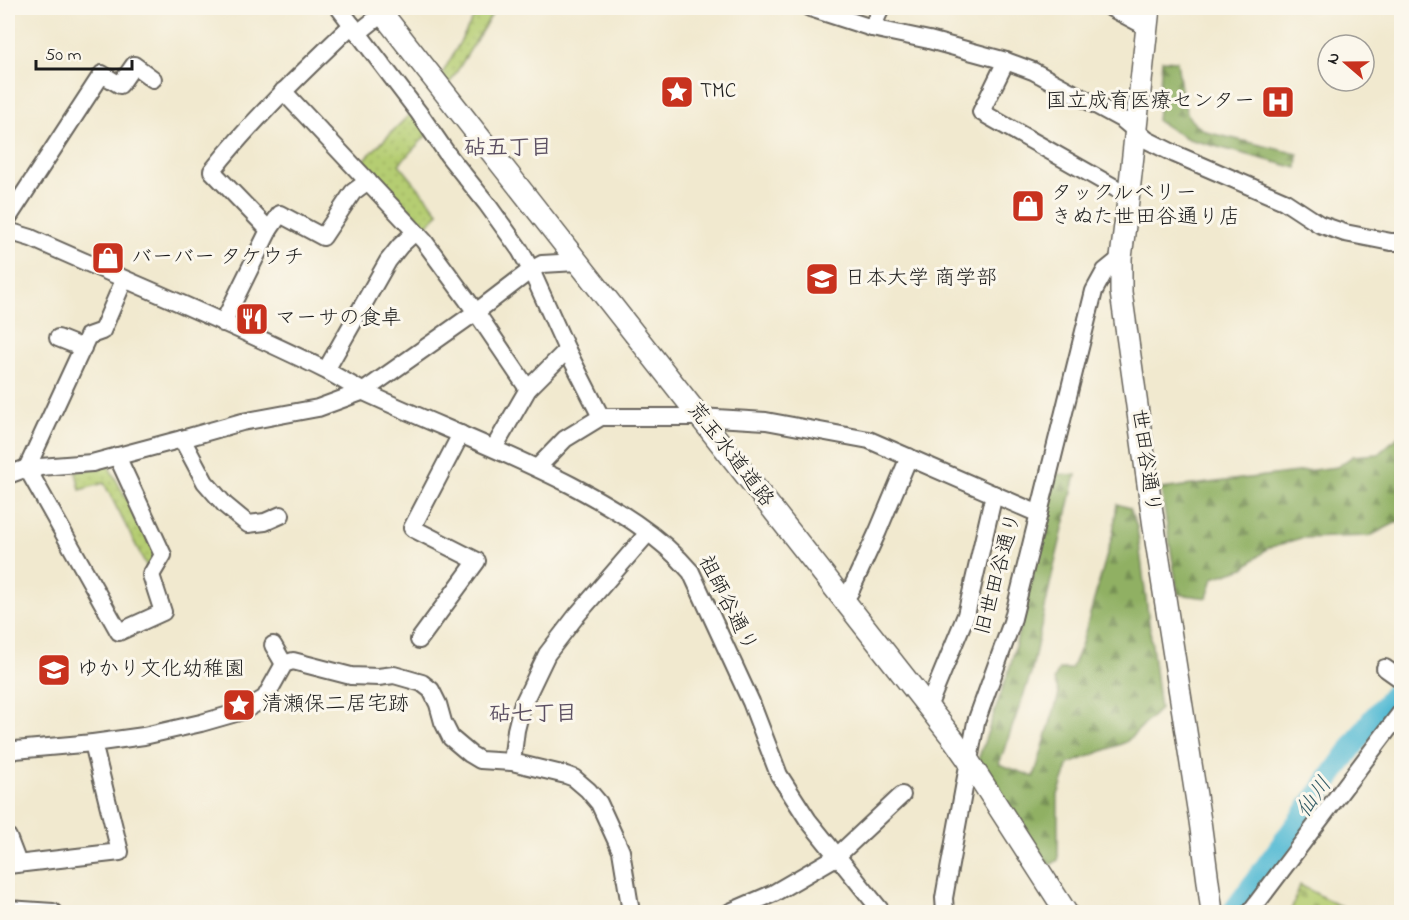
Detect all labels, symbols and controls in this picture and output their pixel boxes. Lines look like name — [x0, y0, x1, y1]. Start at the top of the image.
scale bar — [36, 33, 132, 71]
north arrow — [1316, 33, 1376, 93]
text: 50 m — [45, 43, 82, 69]
text: N — [1321, 49, 1347, 68]
place icon: TMC — [659, 74, 695, 110]
place label: TMC — [700, 77, 736, 107]
hospital icon: 国立成育医療センター — [1260, 84, 1296, 120]
place label: 国立成育医療センター — [1046, 87, 1255, 117]
district label: 砧五丁目 — [464, 133, 552, 165]
place label: タックルベリー きぬた世田谷通り店 — [1051, 179, 1240, 233]
shop icon: タックルベリー きぬた世田谷通り店 — [1010, 188, 1046, 224]
shop icon: バーバー タケウチ — [90, 240, 126, 276]
place label: バーバー タケウチ — [131, 243, 304, 273]
school or university icon: 日本大学 商学部 — [804, 261, 840, 297]
place label: 日本大学 商学部 — [845, 264, 997, 294]
restaurant icon: マーサの食卓 — [234, 301, 270, 337]
place label: マーサの食卓 — [275, 304, 402, 334]
street label: 荒玉水道道路 — [679, 396, 781, 514]
street label: 世田谷通り — [1123, 407, 1167, 515]
street label: 旧世田谷通り — [968, 509, 1030, 639]
street label: 祖師谷通り — [690, 550, 764, 658]
school or university icon: ゆかり文化幼稚園 — [36, 652, 72, 688]
place label: ゆかり文化幼稚園 — [77, 655, 245, 685]
place icon: 清瀬保二居宅跡 — [221, 687, 257, 723]
place label: 清瀬保二居宅跡 — [262, 690, 409, 720]
district label: 砧七丁目 — [489, 699, 577, 731]
water label: 仙川 — [1289, 771, 1341, 825]

